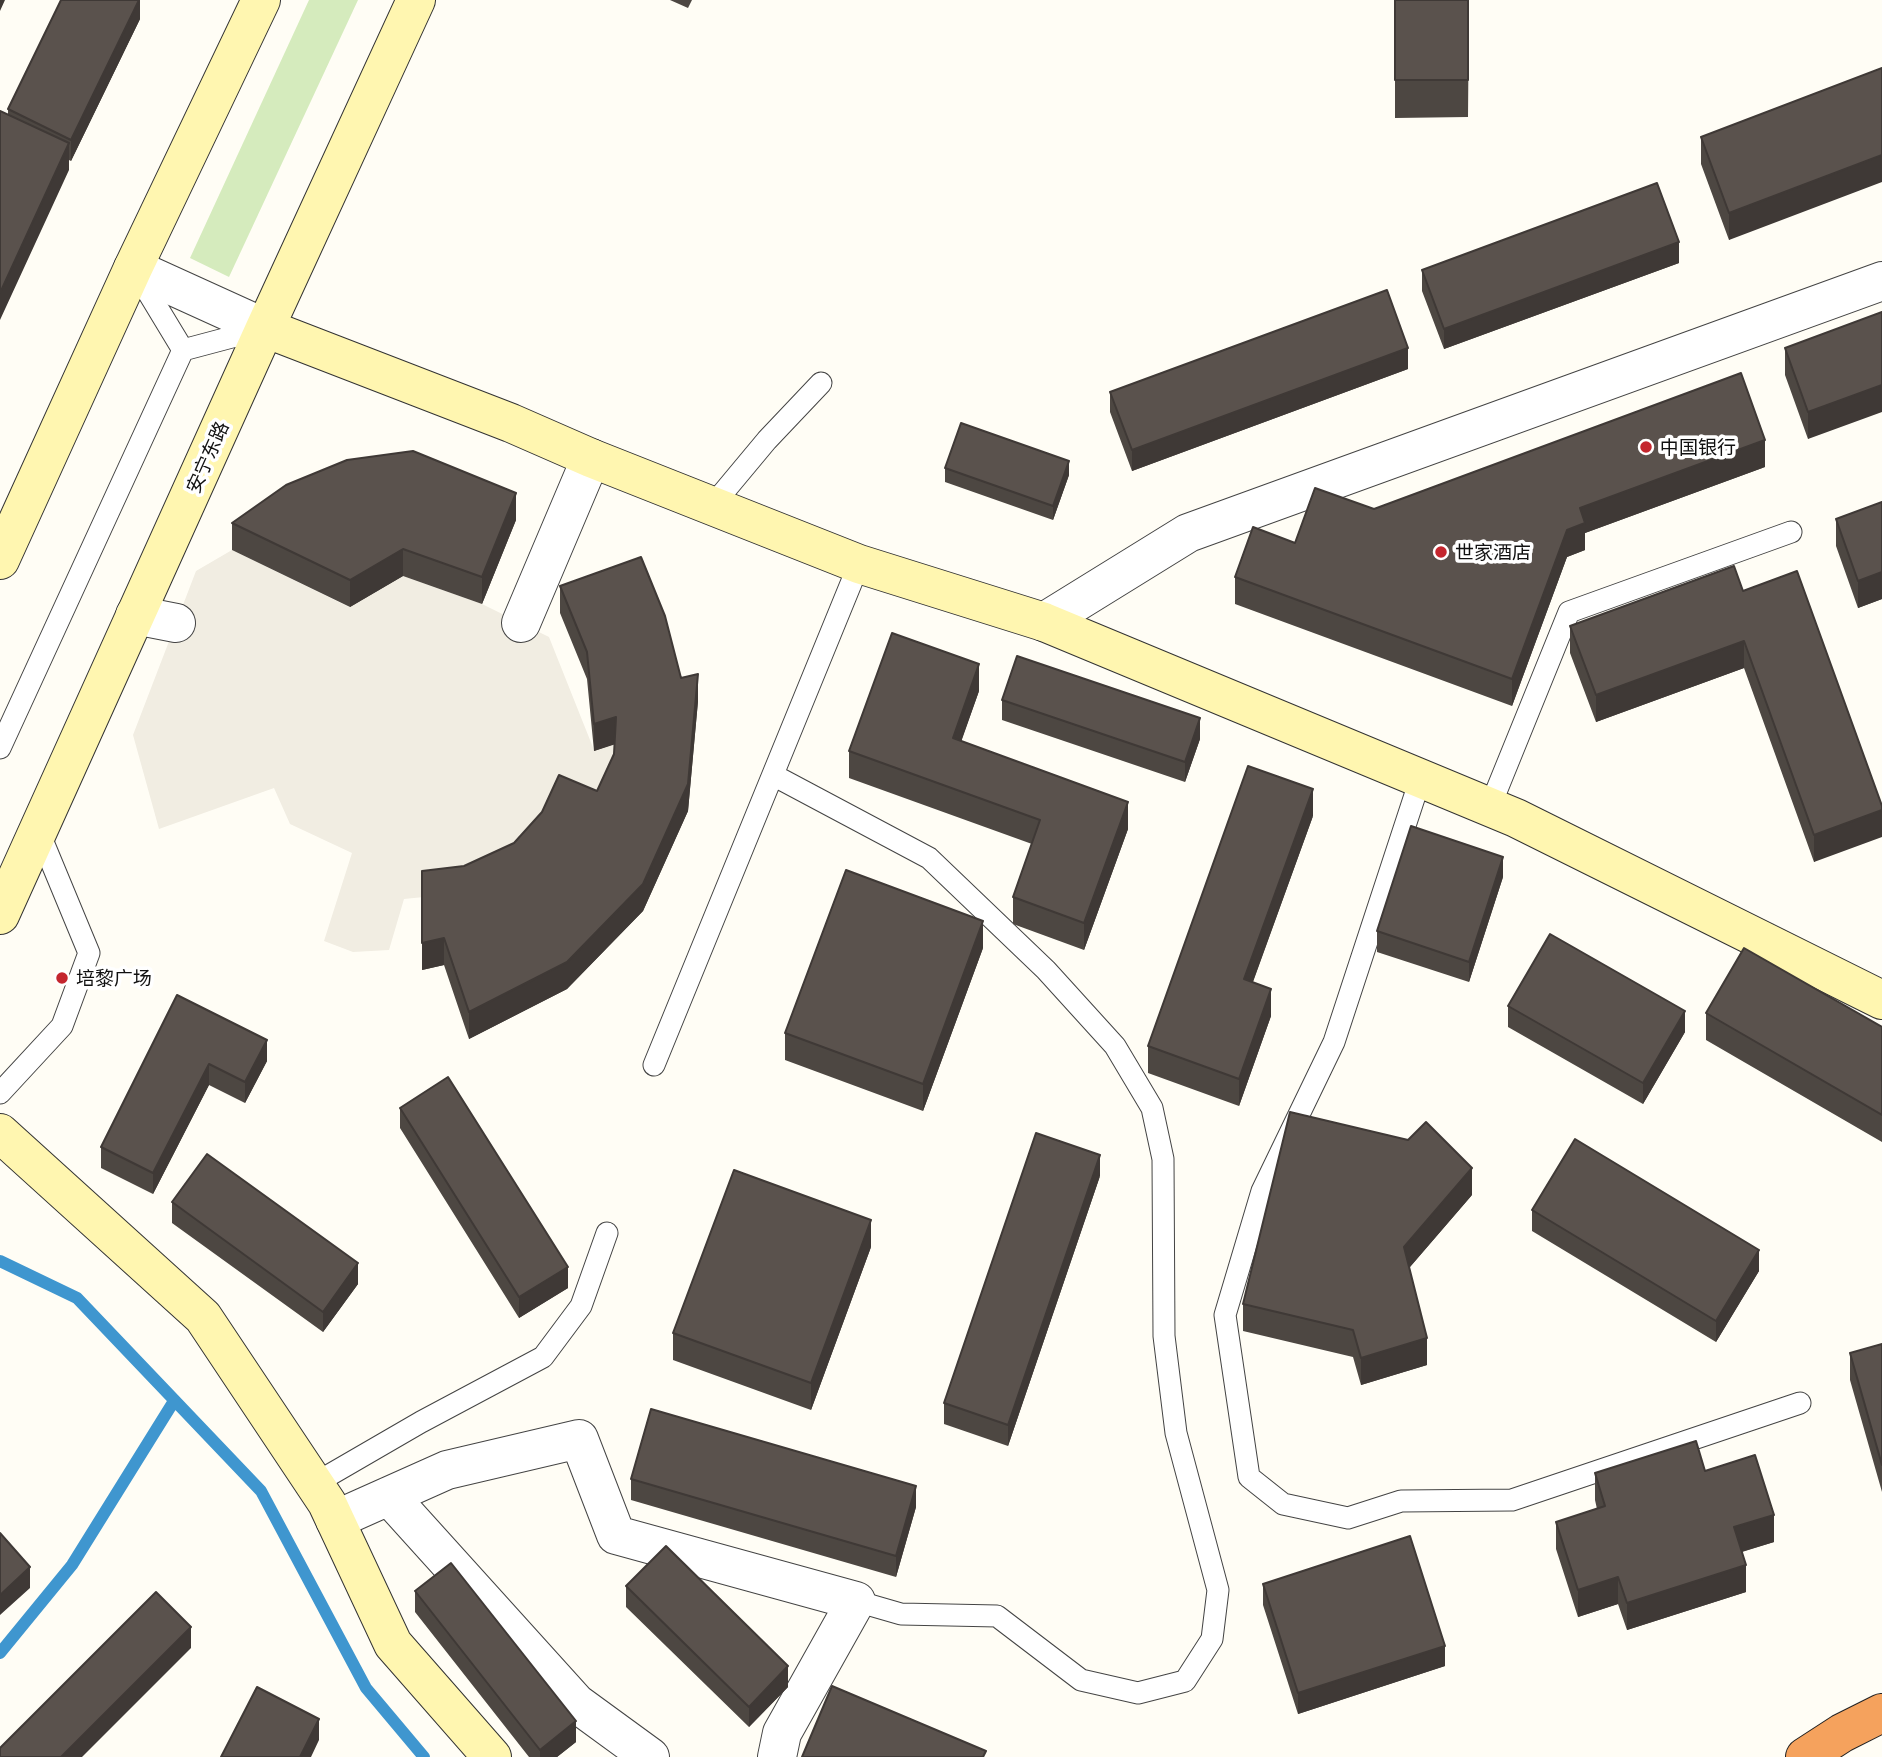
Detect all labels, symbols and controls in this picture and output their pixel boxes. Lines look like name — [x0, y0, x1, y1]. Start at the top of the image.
street label: 安宁东路 — [181, 418, 233, 496]
place label: 中国银行 — [1660, 436, 1736, 458]
marker: 中国银行 — [1638, 439, 1654, 455]
place label: 世家酒店 — [1455, 541, 1531, 563]
marker: 世家酒店 — [1433, 544, 1449, 560]
place label: 培黎广场 — [76, 967, 152, 989]
marker: 培黎广场 — [54, 970, 70, 986]

